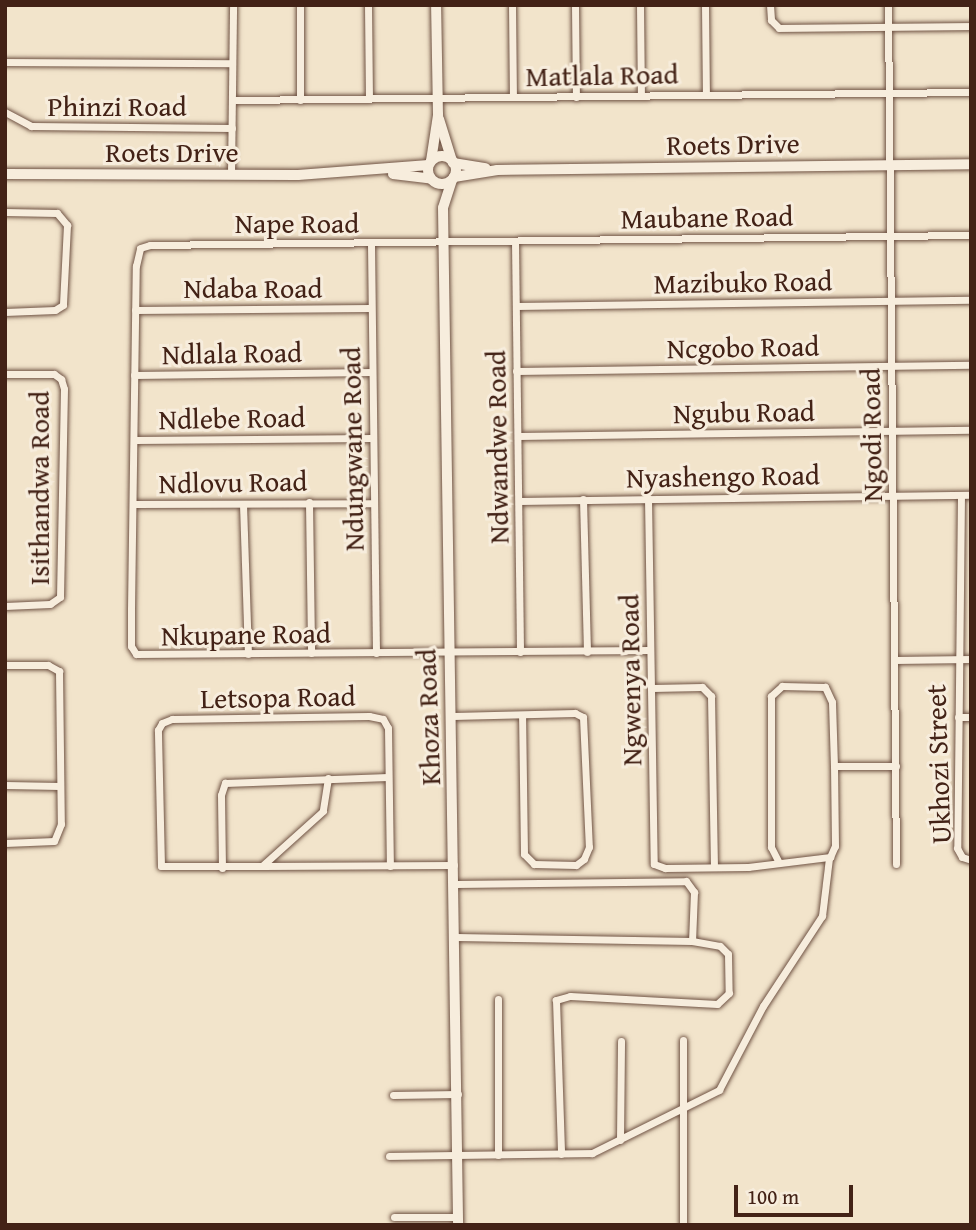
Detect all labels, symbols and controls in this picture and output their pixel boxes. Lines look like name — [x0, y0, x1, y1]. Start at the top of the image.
street label: Matlala Road — [525, 57, 679, 93]
street label: Phinzi Road — [47, 89, 187, 123]
street label: Roets Drive — [666, 126, 800, 162]
street label: Roets Drive — [105, 135, 239, 169]
street label: Maubane Road — [620, 199, 794, 235]
street label: Nape Road — [235, 206, 359, 240]
street label: Mazibuko Road — [653, 264, 833, 300]
street label: Ndaba Road — [184, 271, 322, 305]
street label: Ncgobo Road — [666, 329, 820, 365]
street label: Ndlala Road — [162, 335, 302, 371]
street label: Ndungwane Road — [333, 347, 371, 551]
street label: Ndwandwe Road — [479, 350, 515, 544]
street label: Ngodi Road — [853, 368, 889, 502]
street label: Isithandwa Road — [22, 391, 56, 585]
street label: Ngubu Road — [673, 394, 815, 430]
street label: Ndlebe Road — [158, 400, 306, 436]
street label: Nyashengo Road — [626, 458, 820, 494]
street label: Ndlovu Road — [158, 464, 308, 500]
street label: Ngwenya Road — [612, 594, 648, 766]
street label: Nkupane Road — [161, 616, 331, 652]
street label: Khoza Road — [409, 648, 447, 786]
street label: Letsopa Road — [200, 679, 356, 715]
street label: Ukhozi Street — [918, 684, 958, 844]
scale bar — [738, 1170, 857, 1214]
text: 100 m — [747, 1181, 799, 1212]

